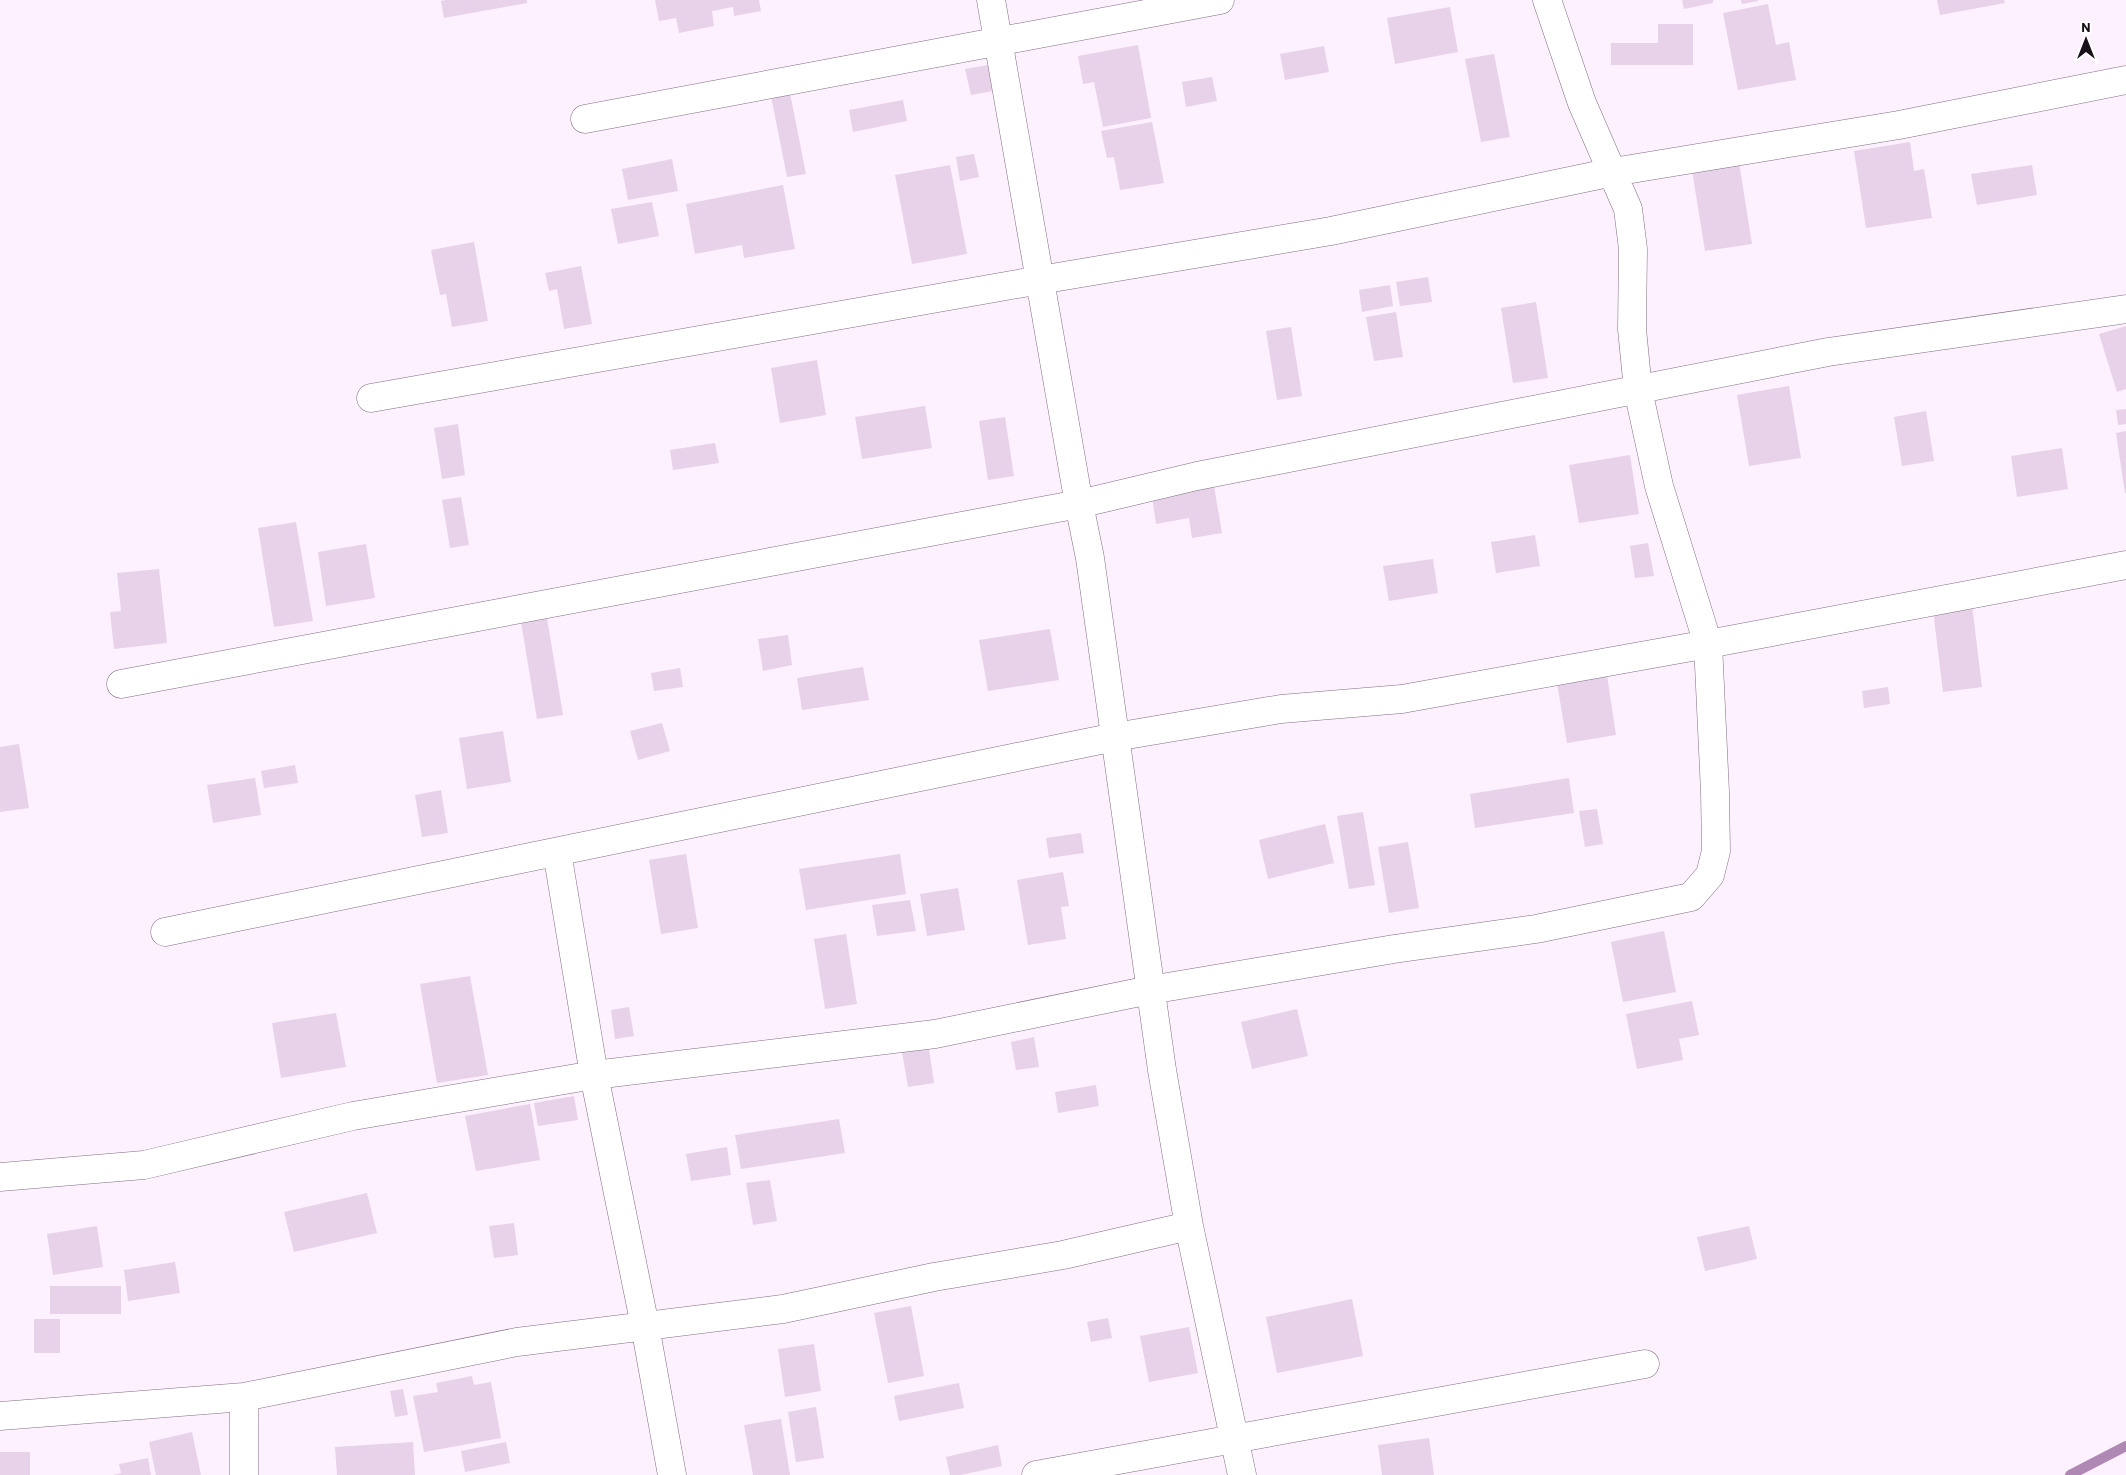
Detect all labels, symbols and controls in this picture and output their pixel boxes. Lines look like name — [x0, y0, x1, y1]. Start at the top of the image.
north arrow — [2061, 15, 2111, 65]
text: N — [2081, 18, 2091, 35]

